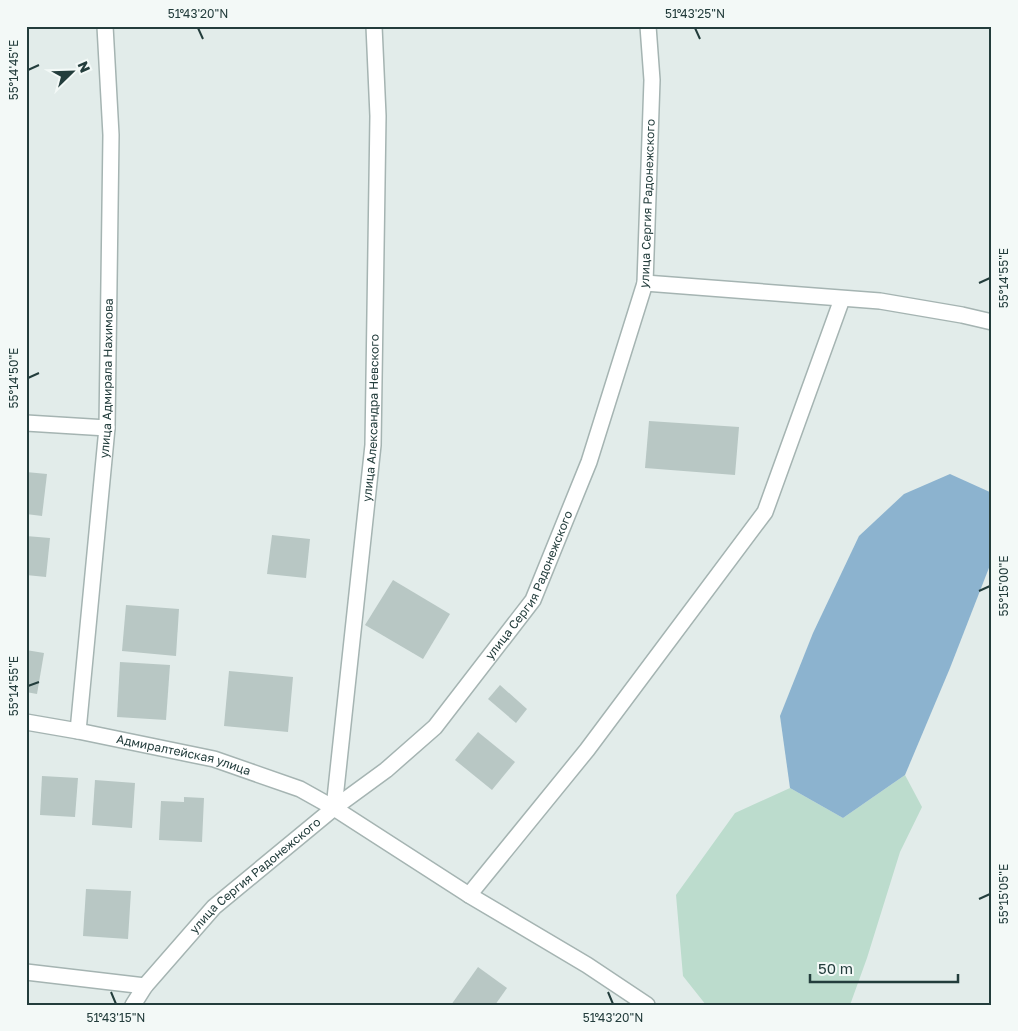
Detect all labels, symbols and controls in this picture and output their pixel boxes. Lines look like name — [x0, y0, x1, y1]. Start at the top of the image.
text: 51°43'20"N — [168, 6, 228, 21]
text: 51°43'25"N — [665, 6, 725, 21]
text: 55°14'45"E — [6, 40, 21, 100]
north arrow — [48, 48, 98, 98]
text: N — [75, 59, 94, 75]
street label: улица Сергия Радонежского — [636, 119, 658, 290]
text: 55°14'55"E — [996, 248, 1011, 308]
street label: улица Адмирала Нахимова — [96, 298, 116, 459]
street label: улица Александра Невского — [359, 334, 382, 503]
text: 55°14'50"E — [6, 348, 21, 408]
street label: улица Сергия Радонежского — [482, 508, 575, 662]
text: 55°15'00"E — [996, 556, 1011, 616]
text: 55°14'55"E — [6, 656, 21, 716]
street label: Адмиралтейская улица — [115, 731, 253, 778]
street label: улица Сергия Радонежского — [186, 814, 323, 936]
text: 55°15'05"E — [996, 864, 1011, 924]
scale bar — [810, 951, 958, 983]
text: 50 m — [818, 959, 853, 977]
text: 51°43'15"N — [87, 1010, 145, 1025]
text: 51°43'20"N — [583, 1010, 643, 1025]

